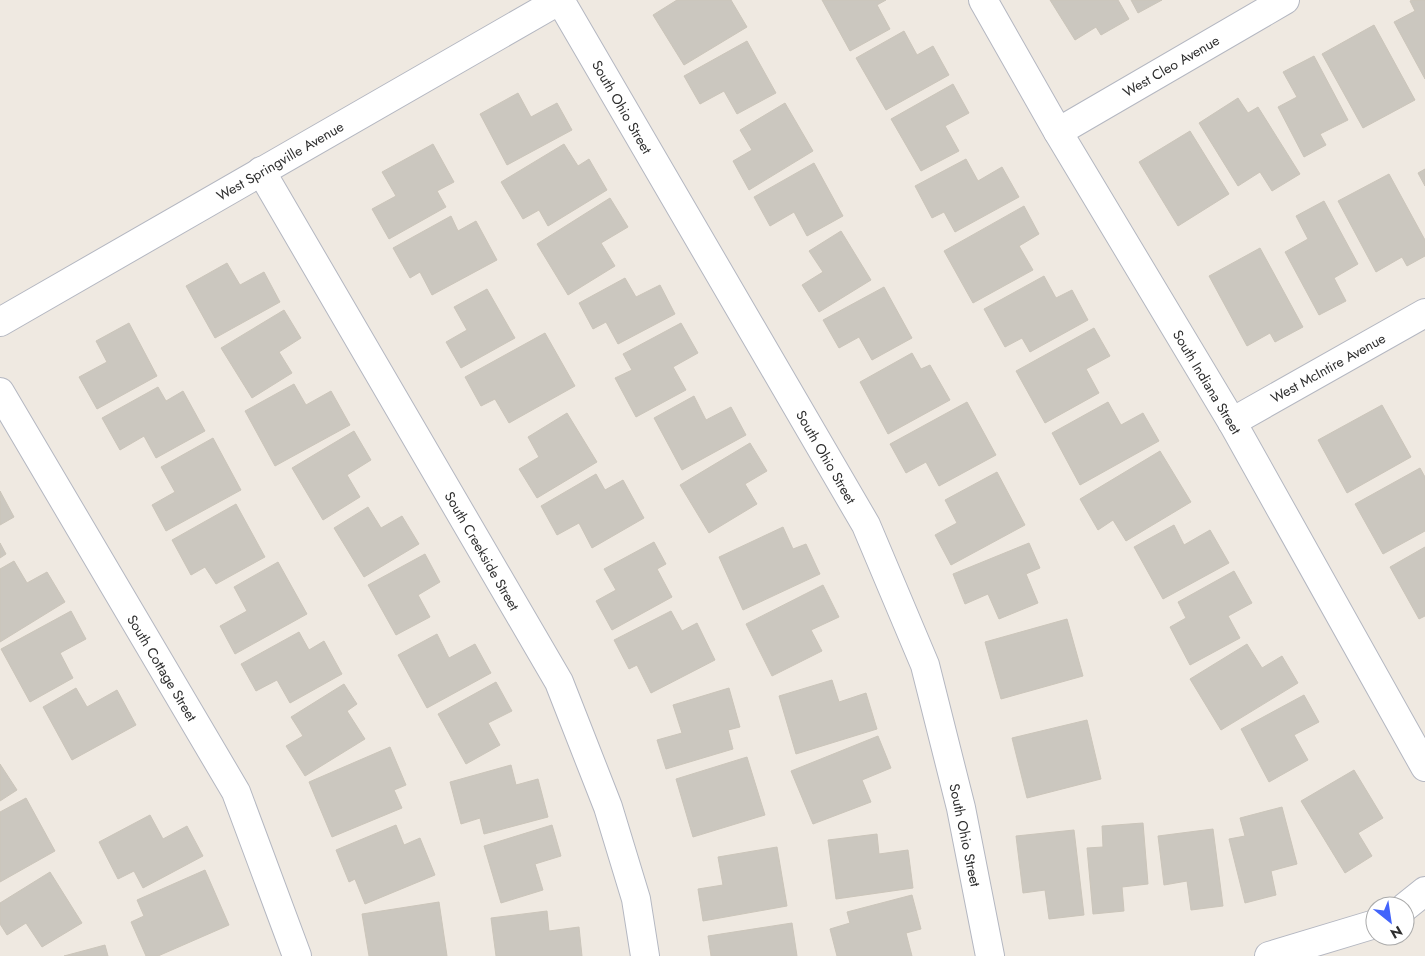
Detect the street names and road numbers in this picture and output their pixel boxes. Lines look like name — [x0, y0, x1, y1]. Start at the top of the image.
street label: West Cleo Avenue — [1119, 30, 1223, 102]
street label: South Ohio Street — [587, 57, 657, 158]
street label: West Springville Avenue — [213, 116, 347, 206]
street label: South Indiana Street — [1168, 326, 1246, 438]
street label: West McIntire Avenue — [1267, 328, 1389, 408]
street label: South Ohio Street — [791, 407, 861, 508]
street label: South Creekside Street — [440, 488, 525, 615]
street label: South Cottage Street — [122, 611, 202, 726]
street label: South Ohio Street — [944, 782, 986, 889]

